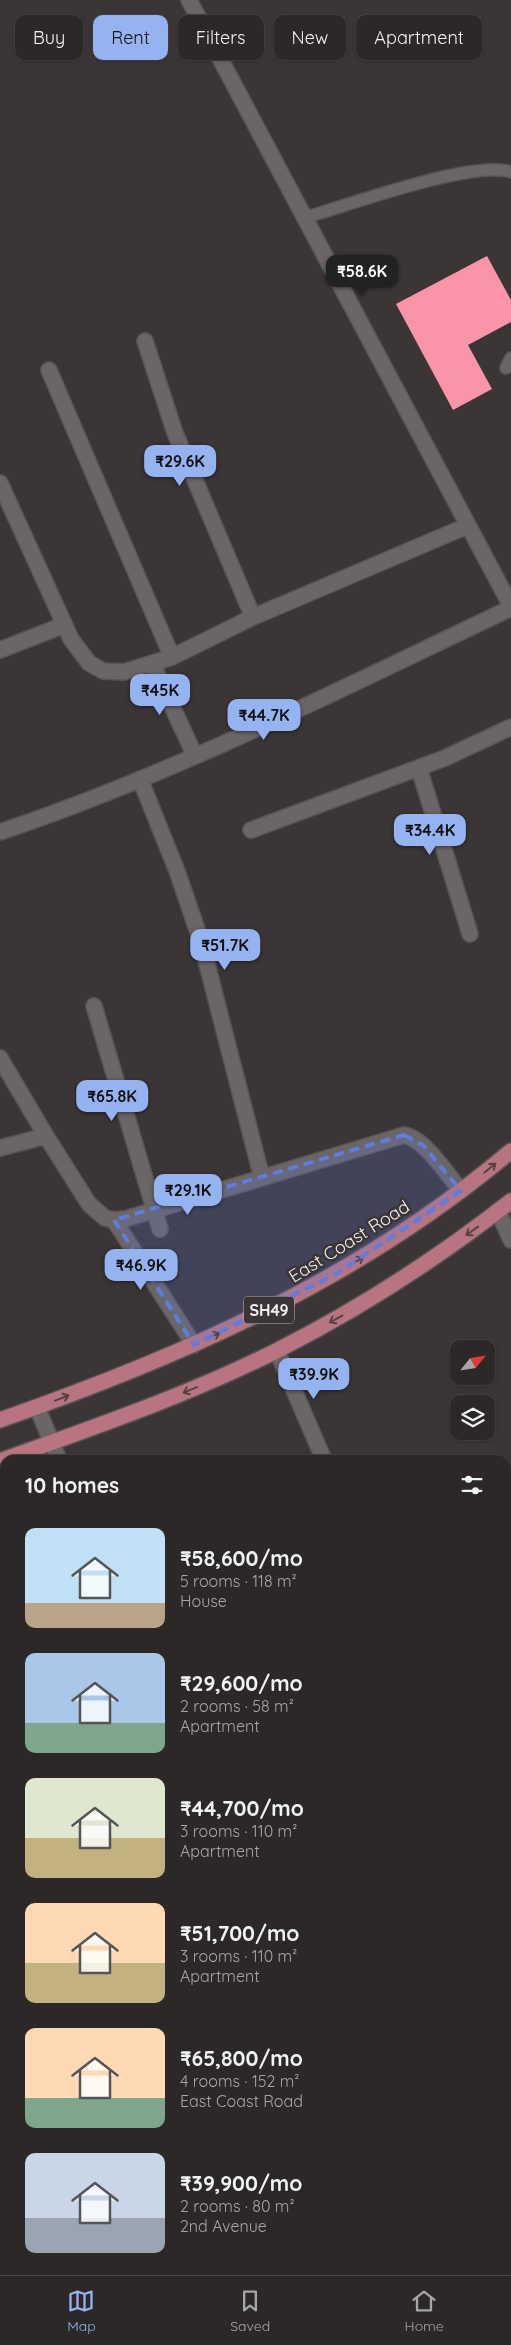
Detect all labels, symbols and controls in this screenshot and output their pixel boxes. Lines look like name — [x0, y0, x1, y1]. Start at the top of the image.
chip: Buy — [15, 15, 83, 60]
chip: Rent — [93, 15, 168, 60]
chip: Filters — [178, 15, 264, 60]
chip: New — [274, 15, 346, 60]
chip: Apartment — [356, 15, 482, 60]
pin: ₹58.6K — [321, 254, 403, 297]
text: ₹58.6K — [337, 261, 387, 281]
pin: ₹29.6K — [139, 444, 221, 487]
text: ₹29.6K — [155, 451, 205, 471]
pin: ₹45K — [130, 674, 190, 716]
text: ₹45K — [141, 680, 179, 700]
pin: ₹44.7K — [223, 698, 305, 741]
text: ₹44.7K — [239, 705, 289, 725]
pin: ₹34.4K — [389, 814, 471, 856]
text: ₹34.4K — [405, 820, 455, 840]
pin: ₹51.7K — [184, 928, 266, 971]
text: ₹51.7K — [201, 935, 249, 955]
pin: ₹65.8K — [71, 1080, 153, 1122]
text: ₹65.8K — [87, 1086, 137, 1106]
one-way arrow — [483, 1163, 496, 1174]
pin: ₹29.1K — [147, 1174, 229, 1216]
text: ₹29.1K — [165, 1180, 211, 1200]
street label: East Coast Road — [284, 1195, 414, 1287]
one-way arrow — [466, 1226, 480, 1236]
pin: ₹46.9K — [100, 1248, 182, 1291]
text: ₹46.9K — [116, 1255, 166, 1275]
one-way arrow — [349, 1256, 363, 1266]
road number: SH49 — [244, 1296, 294, 1324]
one-way arrow — [329, 1315, 344, 1324]
one-way arrow — [205, 1331, 220, 1341]
north arrow — [450, 1340, 495, 1385]
map controls — [450, 1340, 495, 1440]
pin: ₹39.9K — [273, 1358, 355, 1400]
text: ₹39.9K — [289, 1364, 339, 1384]
one-way arrow — [183, 1386, 198, 1395]
one-way arrow — [54, 1392, 69, 1402]
button: layers — [450, 1395, 495, 1440]
icon: filters — [458, 1471, 486, 1499]
text: 10 homes — [25, 1472, 119, 1498]
text: ₹58,600/mo — [180, 1545, 303, 1571]
icon: home — [65, 1548, 125, 1608]
text: 5 rooms · 118 m² — [180, 1571, 297, 1591]
text: House — [180, 1591, 227, 1611]
text: ₹29,600/mo — [180, 1670, 303, 1696]
icon: home — [65, 1673, 125, 1733]
text: 2 rooms · 58 m² — [180, 1696, 294, 1716]
text: Apartment — [180, 1716, 260, 1736]
text: ₹44,700/mo — [180, 1795, 304, 1821]
icon: home — [65, 1798, 125, 1858]
text: 3 rooms · 110 m² — [180, 1821, 297, 1841]
text: Apartment — [180, 1841, 260, 1861]
text: ₹51,700/mo — [180, 1920, 299, 1946]
icon: home — [65, 1923, 125, 1983]
text: 3 rooms · 110 m² — [180, 1946, 297, 1966]
text: Apartment — [180, 1966, 260, 1986]
text: ₹65,800/mo — [180, 2045, 303, 2071]
icon: home — [65, 2048, 125, 2108]
text: 4 rooms · 152 m² — [180, 2071, 299, 2091]
text: East Coast Road — [180, 2091, 303, 2111]
text: ₹39,900/mo — [180, 2170, 302, 2196]
icon: home — [65, 2173, 125, 2233]
text: 2 rooms · 80 m² — [180, 2196, 295, 2216]
text: 2nd Avenue — [180, 2216, 267, 2236]
tab: Map — [67, 2287, 96, 2335]
tab: Saved — [230, 2287, 270, 2335]
tab: Home — [405, 2287, 444, 2335]

